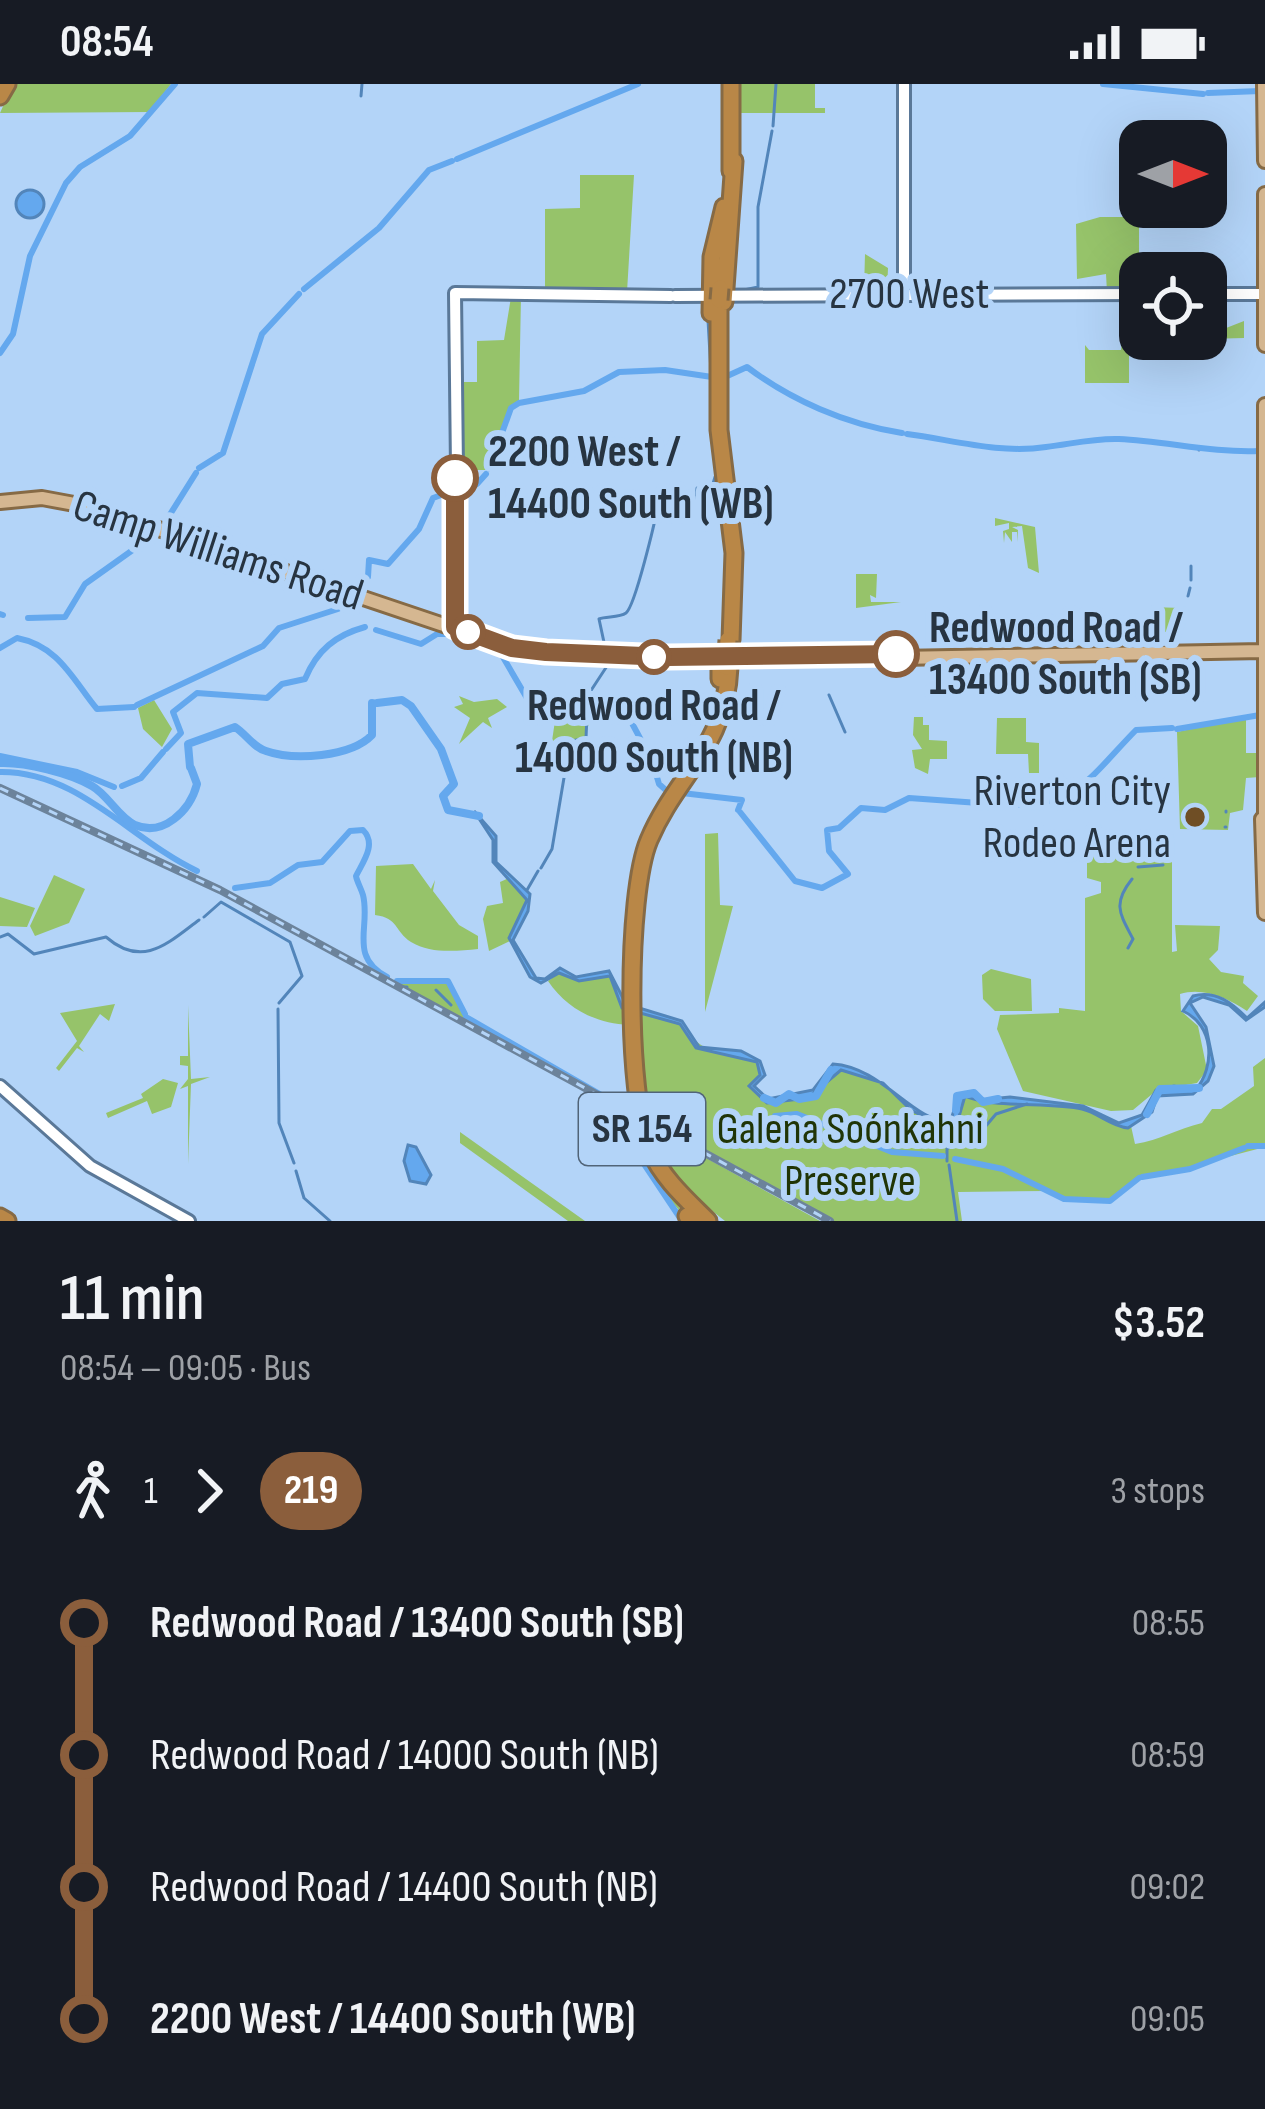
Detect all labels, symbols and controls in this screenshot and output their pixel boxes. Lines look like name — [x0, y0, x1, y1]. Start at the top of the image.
text: 08:54 — [60, 15, 153, 70]
north arrow — [1119, 120, 1227, 228]
map controls — [1119, 120, 1227, 360]
button: locate — [1119, 252, 1227, 360]
street label: 2700 West — [829, 267, 989, 322]
place label: 2200 West / 14400 South (WB) — [488, 425, 774, 532]
marker: 2200 West / 14400 South (WB) — [433, 456, 477, 500]
street label: Camp Williams Road — [66, 478, 370, 624]
place label: Redwood Road / 13400 South (SB) — [929, 601, 1202, 708]
unlabelled marker — [452, 616, 484, 648]
marker: Redwood Road / 13400 South (SB) — [874, 632, 918, 676]
marker: Redwood Road / 14000 South (NB) — [638, 641, 670, 673]
place label: Redwood Road / 14000 South (NB) — [515, 679, 793, 786]
place label: Riverton City Rodeo Arena — [973, 764, 1171, 871]
marker: Riverton City Rodeo Arena — [1182, 804, 1208, 830]
road number: SR 154 — [579, 1093, 705, 1165]
park label: Galena Soónkahni Preserve — [716, 1102, 984, 1209]
text: 11 min — [60, 1260, 205, 1339]
text: $3.52 — [1112, 1296, 1205, 1351]
text: 08:54 – 09:05 · Bus — [60, 1345, 311, 1392]
icon: walk — [60, 1458, 126, 1524]
icon: forward — [176, 1458, 242, 1524]
text: 219 — [284, 1465, 338, 1516]
text: 1 — [144, 1468, 158, 1515]
text: 3 stops — [1111, 1468, 1205, 1515]
text: Redwood Road / 13400 South (SB) — [150, 1596, 684, 1651]
text: 08:55 — [1132, 1600, 1205, 1647]
text: Redwood Road / 14000 South (NB) — [150, 1728, 659, 1783]
text: 08:59 — [1130, 1732, 1205, 1779]
text: Redwood Road / 14400 South (NB) — [150, 1860, 658, 1915]
text: 09:02 — [1130, 1864, 1205, 1911]
text: 2200 West / 14400 South (WB) — [150, 1992, 635, 2047]
text: 09:05 — [1130, 1996, 1205, 2043]

